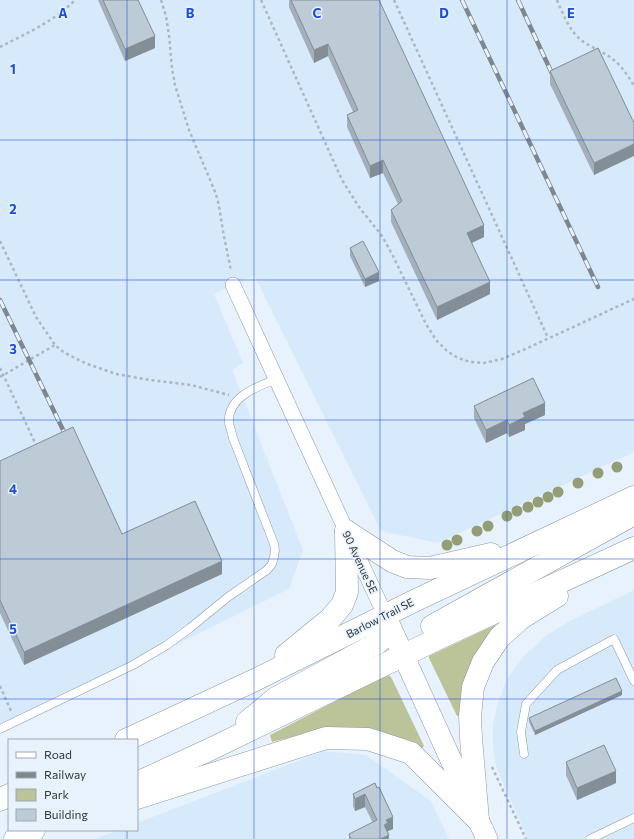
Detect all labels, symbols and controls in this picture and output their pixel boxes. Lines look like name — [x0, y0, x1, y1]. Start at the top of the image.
text: A — [58, 5, 68, 21]
text: B — [186, 5, 195, 21]
text: C — [313, 5, 322, 21]
text: D — [439, 5, 449, 21]
text: E — [567, 5, 575, 21]
text: 1 — [10, 61, 16, 77]
text: 2 — [9, 201, 17, 217]
text: 3 — [9, 341, 17, 357]
text: 4 — [9, 481, 17, 497]
street label: 90 Avenue SE — [340, 528, 381, 595]
street label: Barlow Trail SE — [344, 595, 416, 640]
text: 5 — [9, 621, 17, 637]
legend — [8, 739, 138, 831]
text: Road — [44, 747, 72, 761]
text: Railway — [44, 767, 86, 781]
text: Park — [44, 787, 70, 801]
text: Building — [44, 807, 88, 821]

